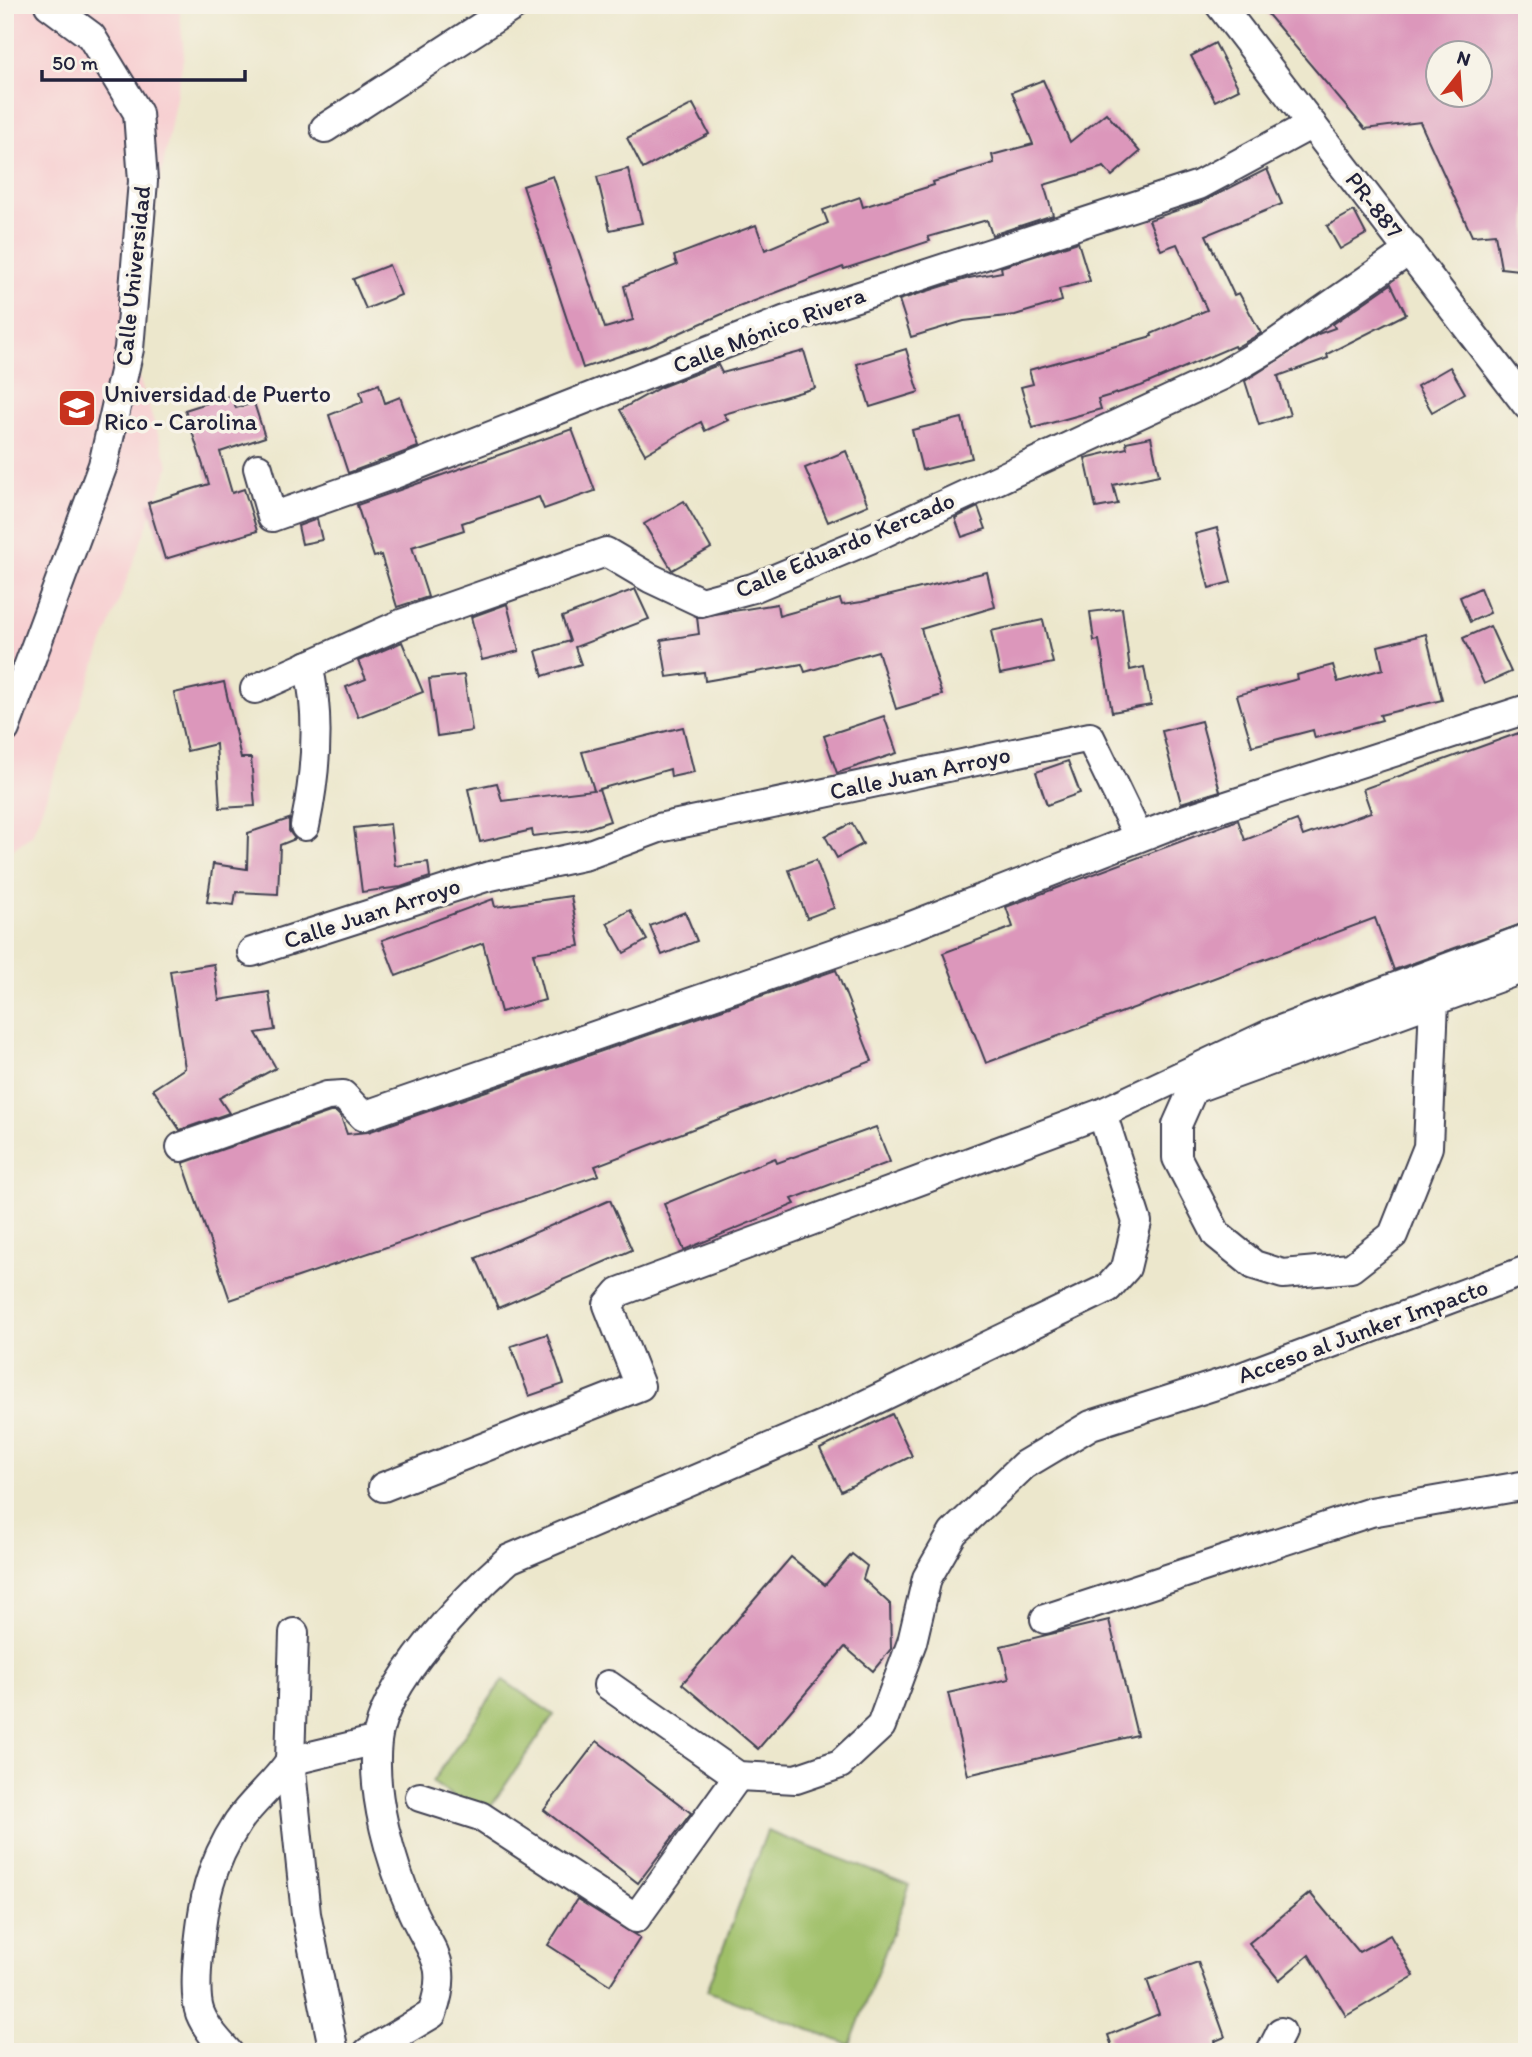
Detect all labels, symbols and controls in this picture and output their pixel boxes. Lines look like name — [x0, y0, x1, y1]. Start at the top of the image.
scale bar — [42, 38, 245, 82]
north arrow — [1424, 38, 1494, 108]
text: N — [1454, 45, 1473, 71]
text: 50 m — [52, 50, 99, 75]
street label: PR-887 — [1339, 166, 1409, 244]
street label: Calle Universidad — [109, 184, 156, 367]
street label: Calle Mónico Rivera — [668, 279, 870, 380]
place label: Universidad de Puerto Rico - Carolina — [104, 379, 331, 436]
school or university icon: Universidad de Puerto Rico - Carolina — [56, 387, 98, 429]
street label: Calle Eduardo Kercado — [731, 485, 959, 604]
street label: Calle Juan Arroyo — [827, 739, 1013, 806]
street label: Calle Juan Arroyo — [280, 870, 464, 955]
street label: Acceso al Junker Impacto — [1234, 1272, 1492, 1389]

